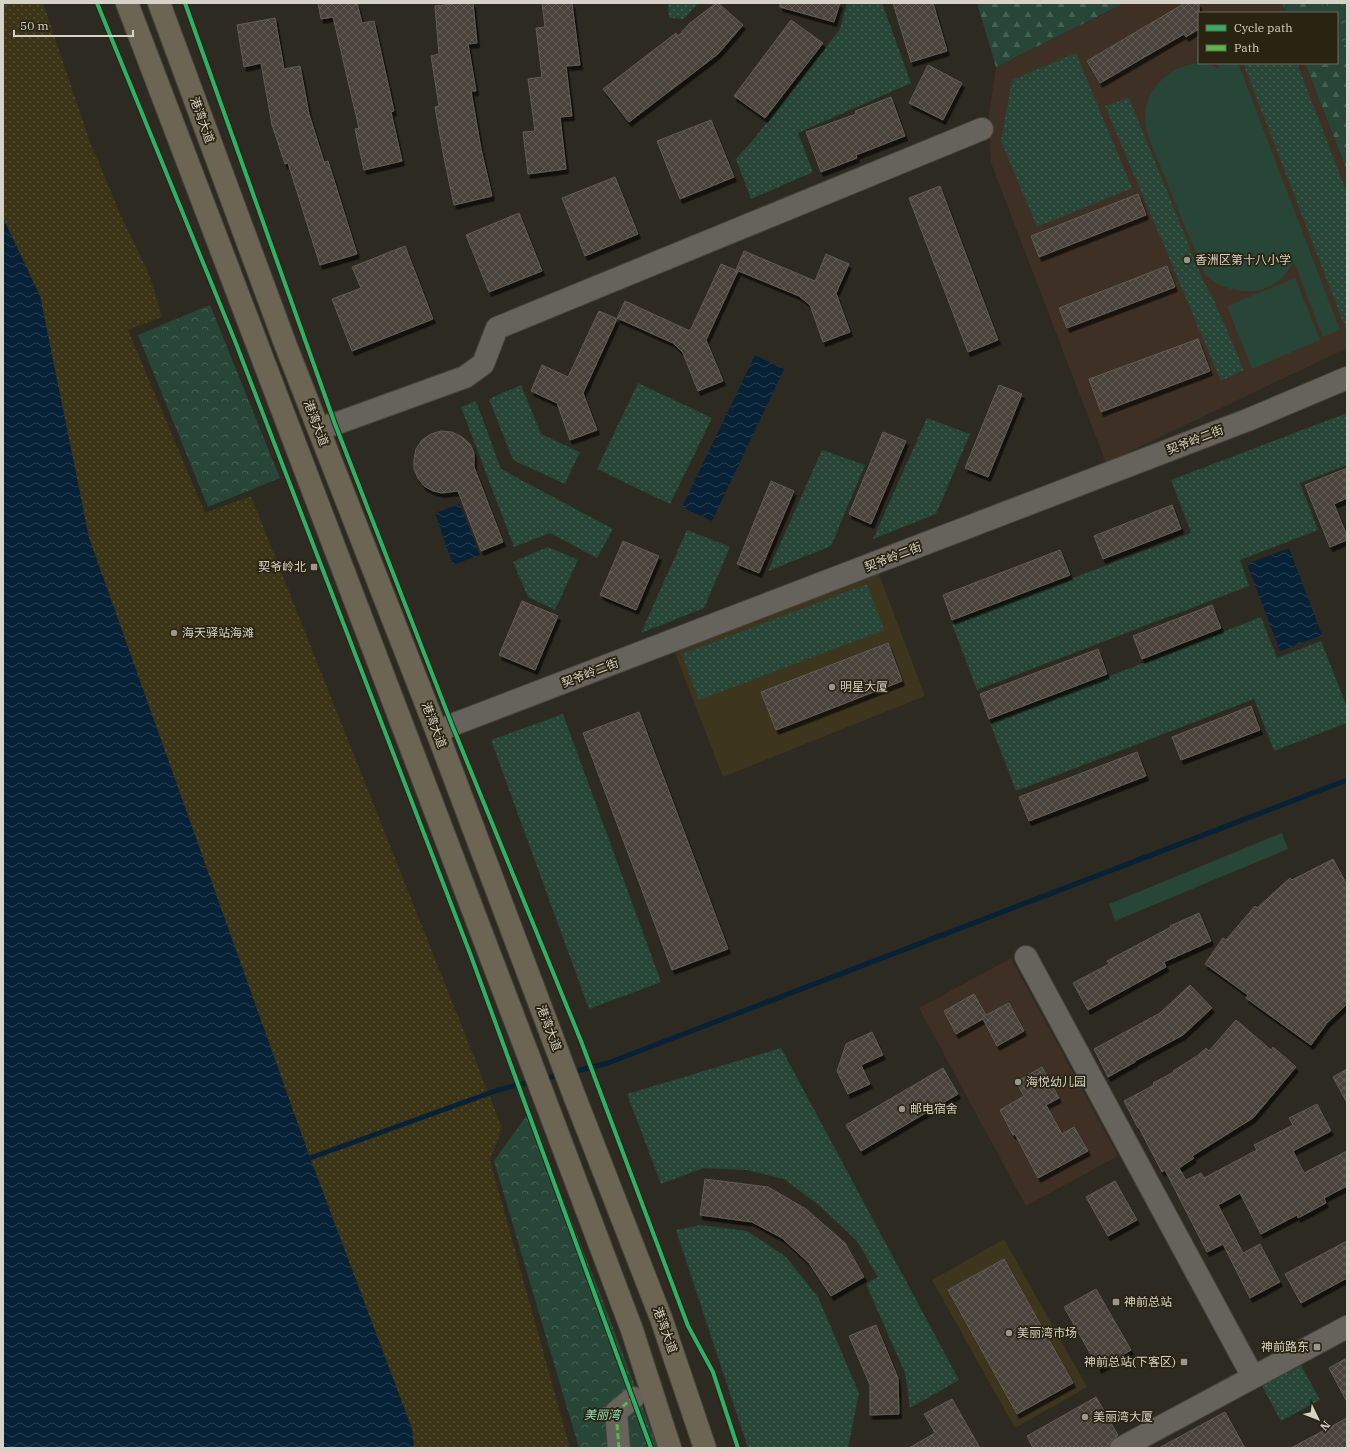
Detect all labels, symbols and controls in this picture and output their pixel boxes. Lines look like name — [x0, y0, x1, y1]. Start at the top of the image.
scale bar — [14, 12, 133, 38]
legend — [1198, 12, 1338, 64]
text: 50 m — [20, 18, 49, 33]
text: Cycle path — [1234, 20, 1293, 35]
text: Path — [1234, 40, 1260, 55]
street label: 港湾大道 — [187, 95, 218, 145]
place label: 香洲区第十八小学 — [1195, 252, 1291, 267]
marker: 香洲区第十八小学 — [1182, 255, 1192, 265]
street label: 港湾大道 — [301, 398, 332, 448]
street label: 契爷岭二街 — [1164, 422, 1226, 457]
street label: 契爷岭二街 — [862, 539, 924, 574]
place label: 契爷岭北 — [258, 559, 306, 574]
marker: 契爷岭北 — [309, 562, 319, 572]
place label: 海天驿站海滩 — [182, 625, 254, 640]
marker: 海天驿站海滩 — [169, 628, 179, 638]
street label: 契爷岭二街 — [559, 655, 621, 690]
place label: 明星大厦 — [840, 679, 888, 694]
marker: 明星大厦 — [827, 682, 837, 692]
street label: 港湾大道 — [419, 700, 450, 750]
street label: 港湾大道 — [534, 1003, 565, 1053]
place label: 海悦幼儿园 — [1026, 1074, 1086, 1089]
marker: 海悦幼儿园 — [1013, 1077, 1023, 1087]
place label: 邮电宿舍 — [910, 1101, 958, 1116]
marker: 邮电宿舍 — [897, 1104, 907, 1114]
place label: 神前总站 — [1124, 1294, 1172, 1309]
marker: 神前总站 — [1111, 1297, 1121, 1307]
street label: 港湾大道 — [650, 1305, 681, 1355]
place label: 美丽湾市场 — [1017, 1325, 1077, 1340]
marker: 美丽湾市场 — [1004, 1328, 1014, 1338]
place label: 神前路东 — [1261, 1339, 1309, 1354]
marker: 神前路东 — [1312, 1342, 1322, 1352]
place label: 神前总站(下客区) — [1084, 1354, 1176, 1369]
marker: 神前总站(下客区) — [1179, 1357, 1189, 1367]
north arrow — [1298, 1399, 1338, 1439]
park label: 美丽湾 — [584, 1407, 622, 1422]
place label: 美丽湾大厦 — [1093, 1409, 1153, 1424]
marker: 美丽湾大厦 — [1080, 1412, 1090, 1422]
text: N — [1317, 1418, 1333, 1434]

